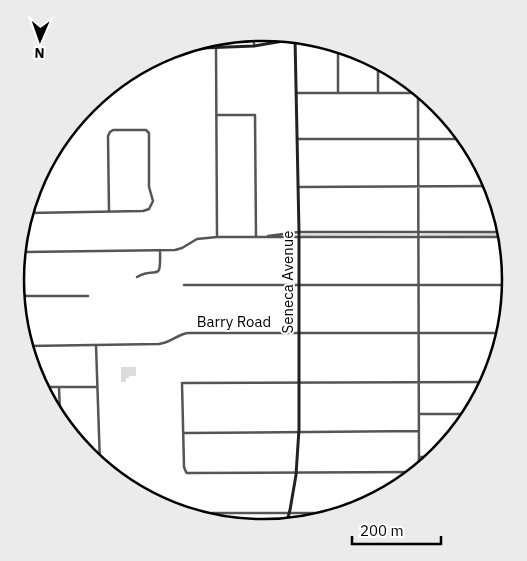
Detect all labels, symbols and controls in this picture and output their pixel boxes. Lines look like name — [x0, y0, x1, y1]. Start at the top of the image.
north arrow — [15, 15, 65, 65]
text: N — [34, 44, 45, 62]
street label: Seneca Avenue — [278, 231, 297, 333]
street label: Barry Road — [197, 312, 271, 331]
scale bar — [352, 514, 441, 546]
text: 200 m — [360, 521, 404, 540]

